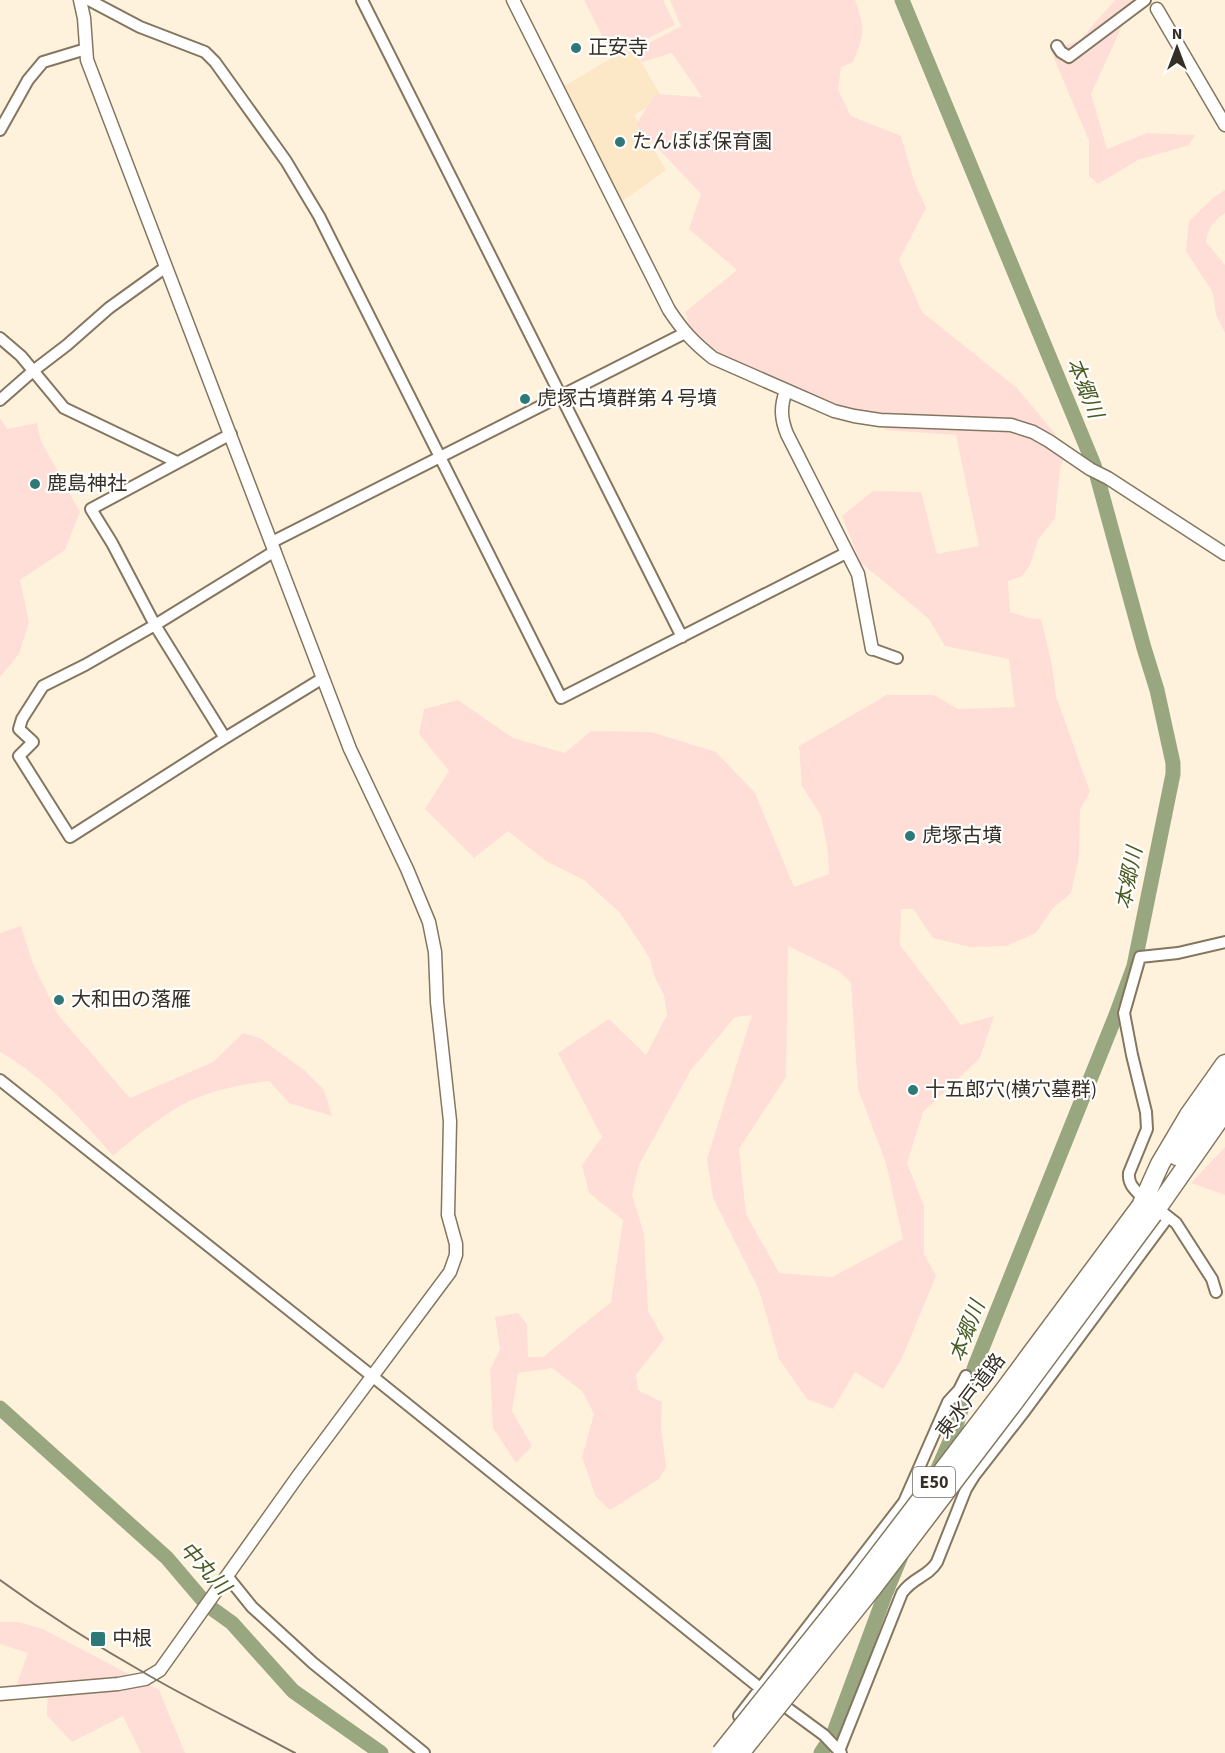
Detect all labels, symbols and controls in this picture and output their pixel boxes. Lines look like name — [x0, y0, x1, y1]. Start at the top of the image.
north arrow — [1147, 18, 1207, 78]
text: N — [1172, 23, 1182, 45]
place label: 正安寺 — [588, 34, 648, 62]
marker: 正安寺 — [569, 41, 583, 55]
place label: たんぽぽ保育園 — [632, 128, 772, 156]
marker: たんぽぽ保育園 — [613, 135, 627, 149]
water label: 本郷川 — [1059, 353, 1111, 425]
place label: 虎塚古墳群第４号墳 — [537, 385, 717, 413]
marker: 虎塚古墳群第４号墳 — [518, 392, 532, 406]
place label: 鹿島神社 — [47, 470, 127, 498]
marker: 鹿島神社 — [28, 477, 42, 491]
place label: 虎塚古墳 — [922, 822, 1002, 850]
marker: 虎塚古墳 — [903, 829, 917, 843]
water label: 本郷川 — [1108, 842, 1150, 912]
place label: 大和田の落雁 — [71, 986, 191, 1014]
marker: 大和田の落雁 — [52, 993, 66, 1007]
place label: 十五郎穴(横穴墓群) — [925, 1076, 1097, 1104]
marker: 十五郎穴(横穴墓群) — [906, 1083, 920, 1097]
water label: 本郷川 — [942, 1294, 993, 1366]
street label: 東水戸道路 — [930, 1348, 1012, 1444]
road number: E50 — [913, 1467, 955, 1497]
water label: 中丸川 — [173, 1535, 239, 1603]
place label: 中根 — [112, 1625, 152, 1653]
marker: 中根 — [89, 1630, 107, 1648]

